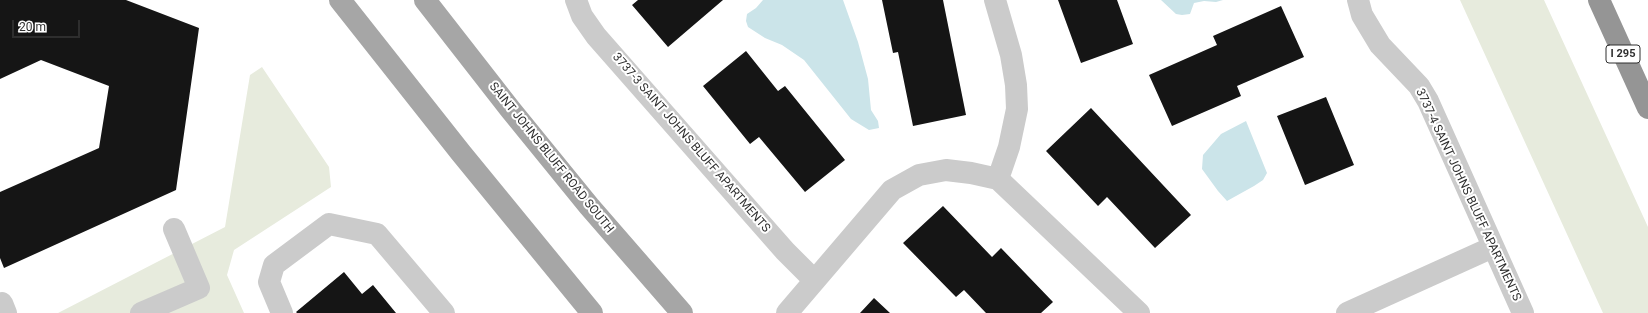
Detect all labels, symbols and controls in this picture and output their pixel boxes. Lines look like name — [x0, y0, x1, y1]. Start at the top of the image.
scale bar — [14, 12, 82, 38]
text: 20 m — [19, 20, 46, 34]
road number: I 295 — [1606, 45, 1640, 63]
street label: 3737-3 SAINT JOHNS BLUFF APARTMENTS — [609, 50, 773, 236]
street label: SAINT JOHNS BLUFF ROAD SOUTH — [486, 80, 616, 236]
street label: 3737-4 SAINT JOHNS BLUFF APARTMENTS — [1412, 86, 1524, 304]

